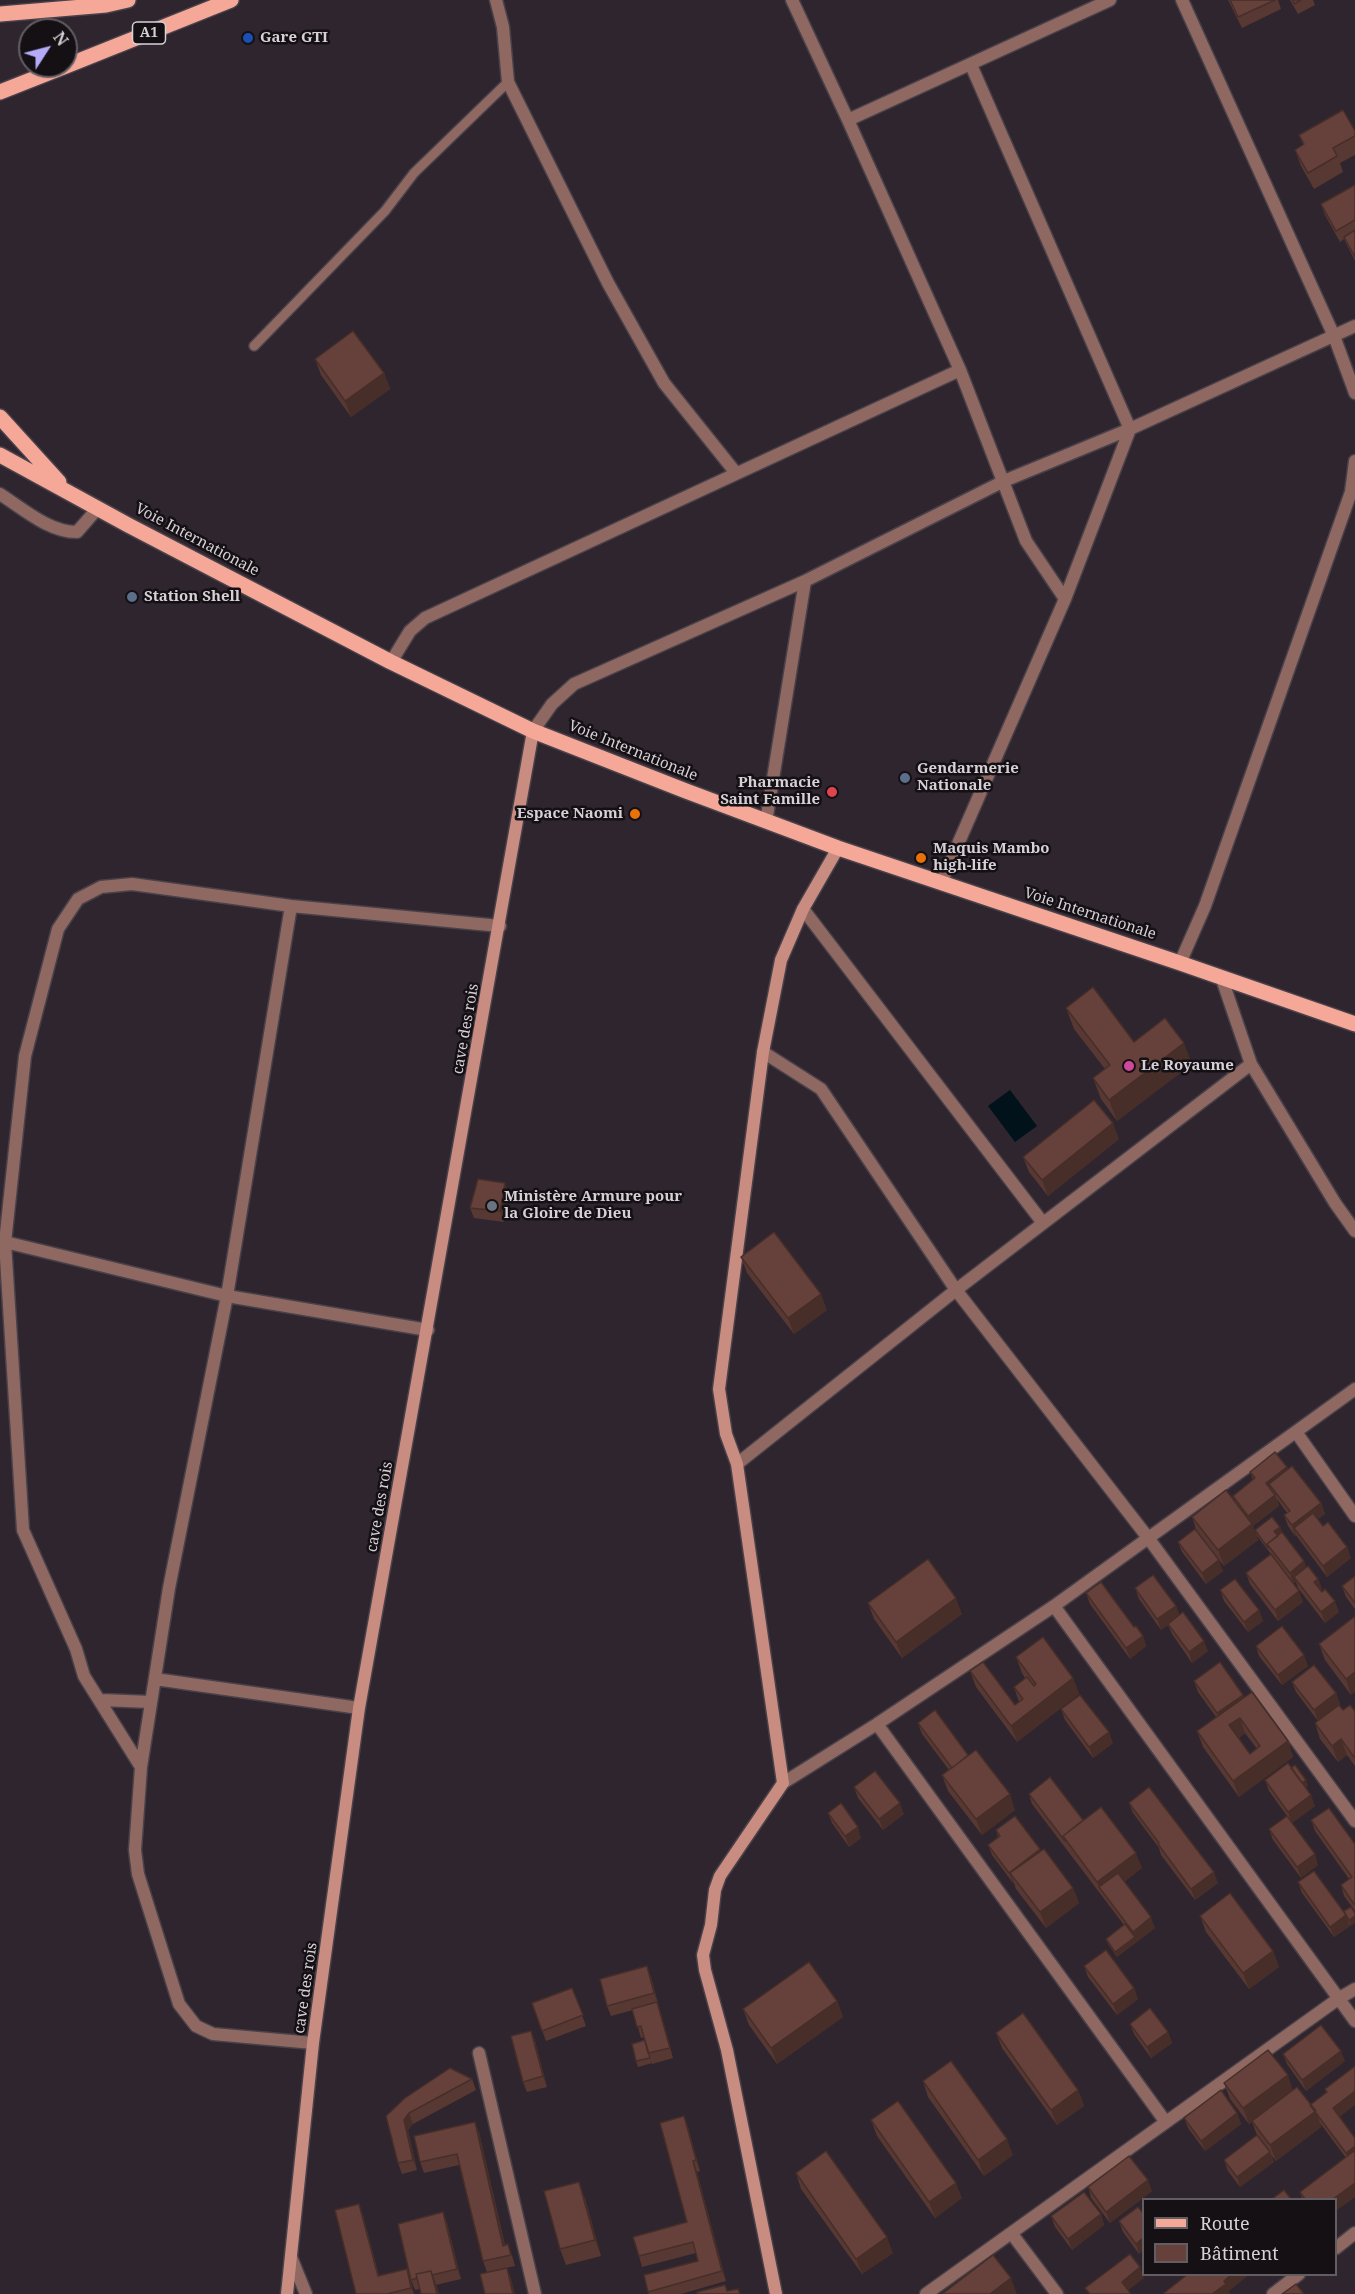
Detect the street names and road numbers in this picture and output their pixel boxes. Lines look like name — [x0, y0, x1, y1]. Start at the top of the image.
road number: A1 — [132, 22, 166, 44]
street label: Voie Internationale — [132, 500, 262, 580]
street label: Voie Internationale — [566, 717, 700, 785]
street label: Voie Internationale — [1022, 884, 1158, 944]
street label: cave des rois — [449, 982, 483, 1076]
street label: cave des rois — [363, 1460, 397, 1554]
street label: cave des rois — [291, 1941, 321, 2035]

